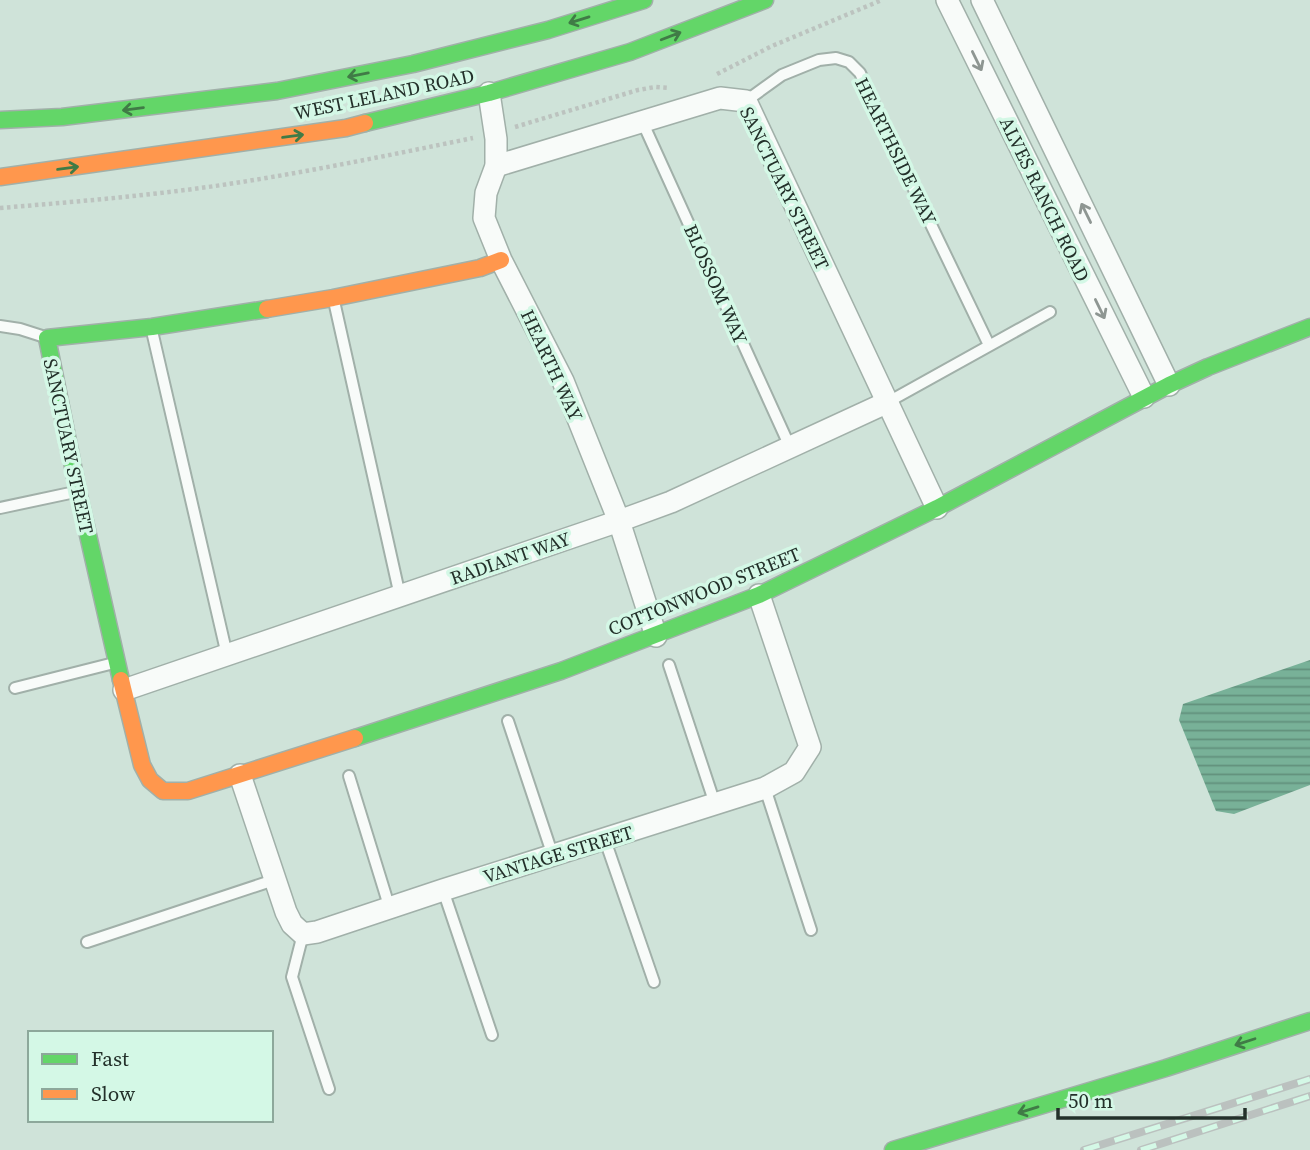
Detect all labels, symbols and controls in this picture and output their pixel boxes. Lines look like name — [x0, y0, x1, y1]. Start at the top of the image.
one-way arrow — [568, 15, 590, 28]
one-way arrow — [660, 29, 682, 41]
one-way arrow — [970, 50, 984, 71]
street label: WEST LELAND ROAD — [292, 62, 476, 126]
one-way arrow — [347, 69, 370, 82]
street label: HEARTHSIDE WAY — [849, 73, 943, 229]
one-way arrow — [122, 102, 145, 115]
street label: SANCTUARY STREET — [734, 102, 836, 274]
street label: ALVES RANCH ROAD — [994, 112, 1096, 286]
one-way arrow — [281, 129, 304, 142]
one-way arrow — [56, 161, 78, 174]
one-way arrow — [1078, 203, 1092, 224]
street label: BLOSSOM WAY — [678, 220, 754, 348]
one-way arrow — [1094, 298, 1108, 319]
street label: HEARTH WAY — [515, 305, 589, 425]
street label: SANCTUARY STREET — [38, 356, 100, 536]
street label: RADIANT WAY — [446, 525, 574, 591]
street label: COTTONWOOD STREET — [604, 540, 804, 641]
street label: VANTAGE STREET — [480, 819, 637, 889]
legend — [28, 1031, 273, 1122]
one-way arrow — [1235, 1037, 1257, 1049]
text: Fast — [91, 1044, 129, 1073]
scale bar — [1058, 1076, 1245, 1120]
text: Slow — [91, 1079, 135, 1108]
text: 50 m — [1068, 1086, 1113, 1115]
one-way arrow — [1017, 1105, 1039, 1118]

